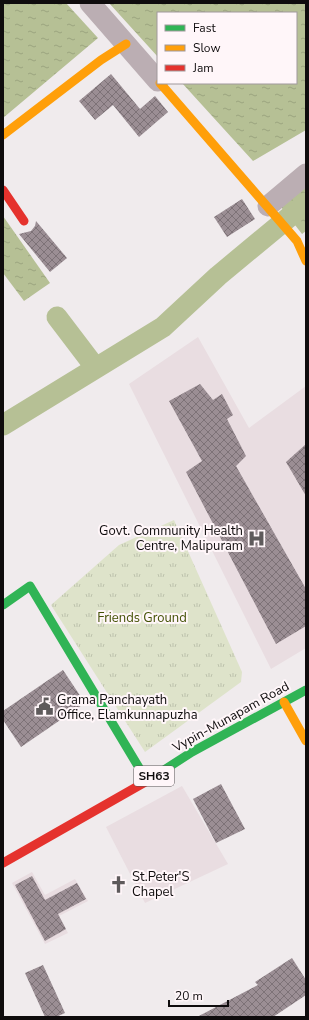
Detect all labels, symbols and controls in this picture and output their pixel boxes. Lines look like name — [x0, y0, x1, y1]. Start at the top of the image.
legend — [157, 12, 297, 84]
text: Fast — [193, 20, 216, 36]
text: Slow — [193, 40, 221, 56]
text: Jam — [192, 60, 214, 76]
place label: Govt. Community Health Centre, Malipuram — [99, 522, 243, 555]
hospital icon: Govt. Community Health Centre, Malipuram — [246, 528, 266, 548]
park label: Friends Ground — [97, 609, 187, 627]
street label: Vypin-Munapam Road — [169, 677, 292, 757]
place label: Grama Panchayath Office, Elamkunnapuzha — [57, 691, 198, 724]
public building icon: Grama Panchayath Office, Elamkunnapuzha — [34, 697, 54, 717]
road number: SH63 — [134, 766, 174, 786]
place label: St.Peter'S Chapel — [132, 868, 189, 901]
church icon: St.Peter'S Chapel — [109, 874, 129, 894]
scale bar — [169, 982, 228, 1008]
text: 20 m — [175, 988, 203, 1004]

